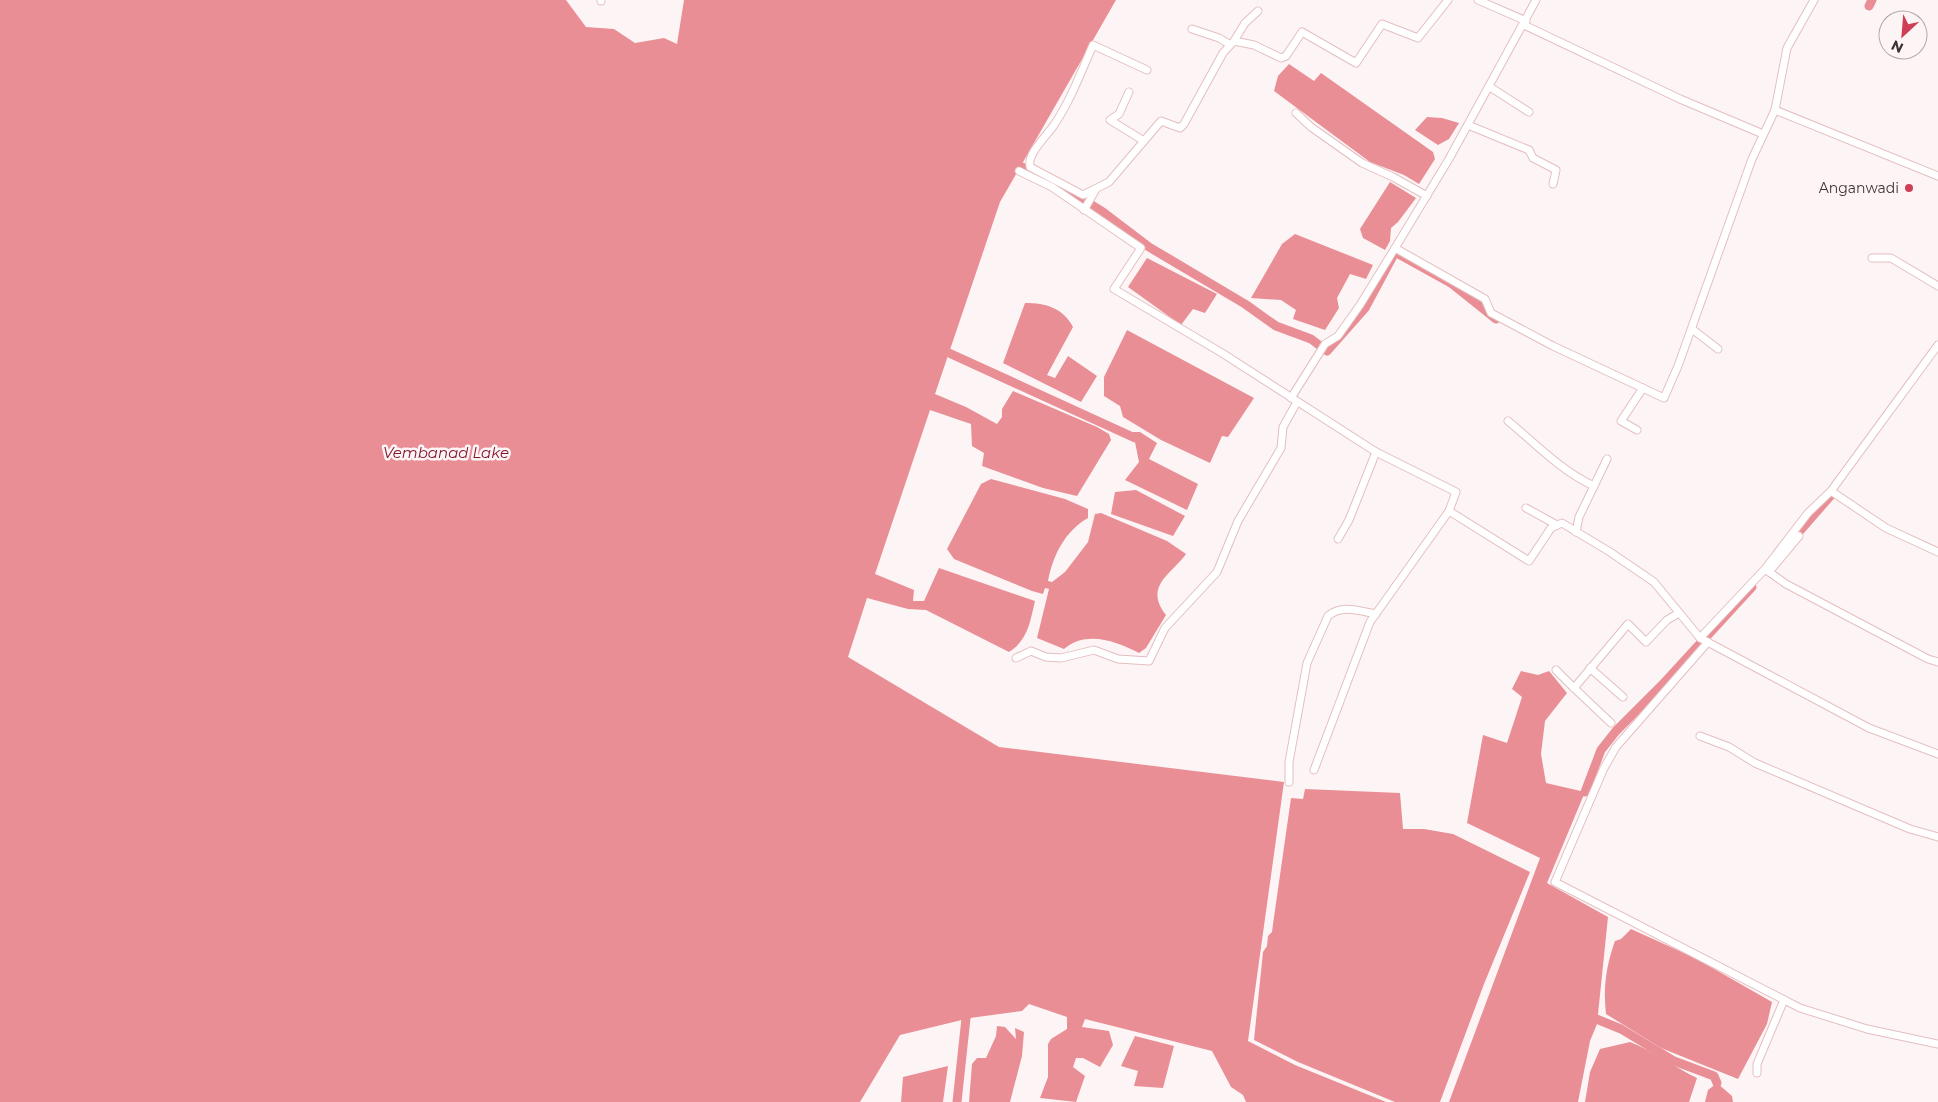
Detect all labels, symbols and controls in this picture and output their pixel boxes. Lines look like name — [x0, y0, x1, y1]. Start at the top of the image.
north arrow — [1878, 10, 1928, 60]
text: N — [1888, 36, 1906, 57]
place label: Anganwadi — [1819, 179, 1899, 197]
marker: Anganwadi — [1903, 182, 1915, 194]
water label: Vembanad Lake — [383, 443, 509, 462]

